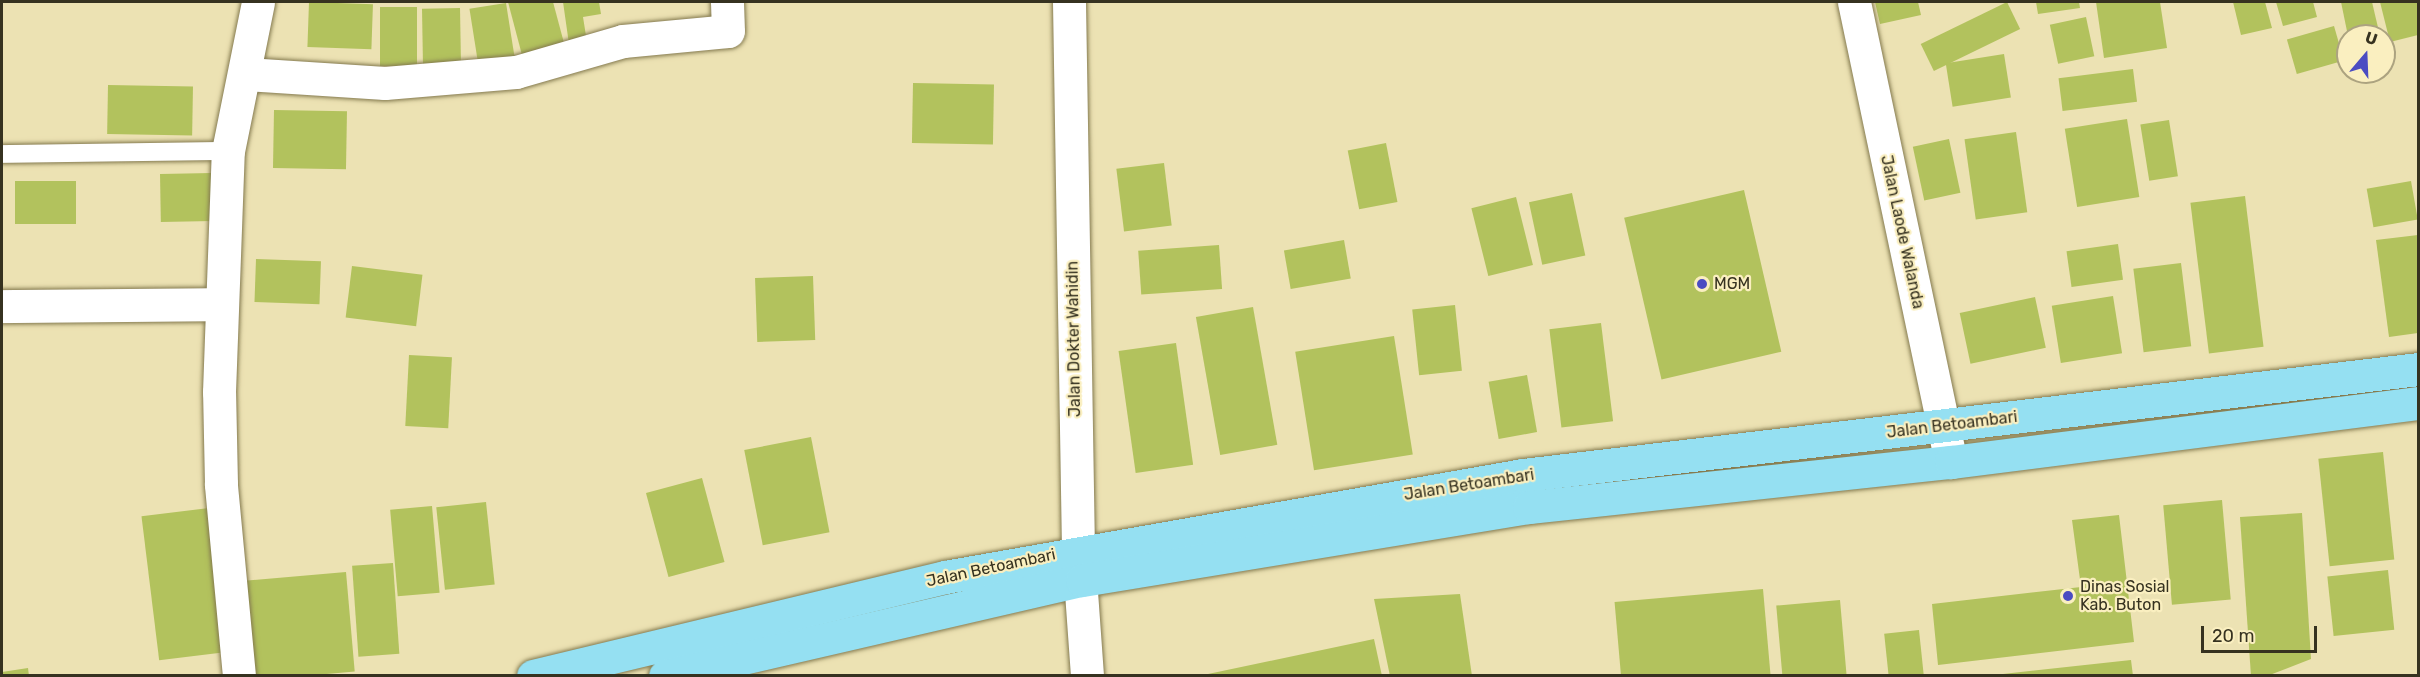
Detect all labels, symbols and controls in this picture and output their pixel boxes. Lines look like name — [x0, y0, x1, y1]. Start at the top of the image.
north arrow — [2336, 24, 2396, 84]
text: U — [2363, 28, 2380, 49]
street label: Jalan Laode Walanda — [1876, 153, 1928, 311]
street label: Jalan Dokter Wahidin — [1063, 260, 1085, 418]
place label: MGM — [1714, 274, 1750, 294]
marker: MGM — [1695, 277, 1709, 291]
street label: Jalan Betoambari — [1885, 407, 2019, 443]
street label: Jalan Betoambari — [1402, 465, 1536, 505]
street label: Jalan Betoambari — [925, 545, 1057, 591]
place label: Dinas Sosial Kab. Buton — [2080, 577, 2169, 615]
marker: Dinas Sosial Kab. Buton — [2061, 589, 2075, 603]
scale bar — [2204, 614, 2320, 652]
text: 20 m — [2212, 625, 2254, 647]

